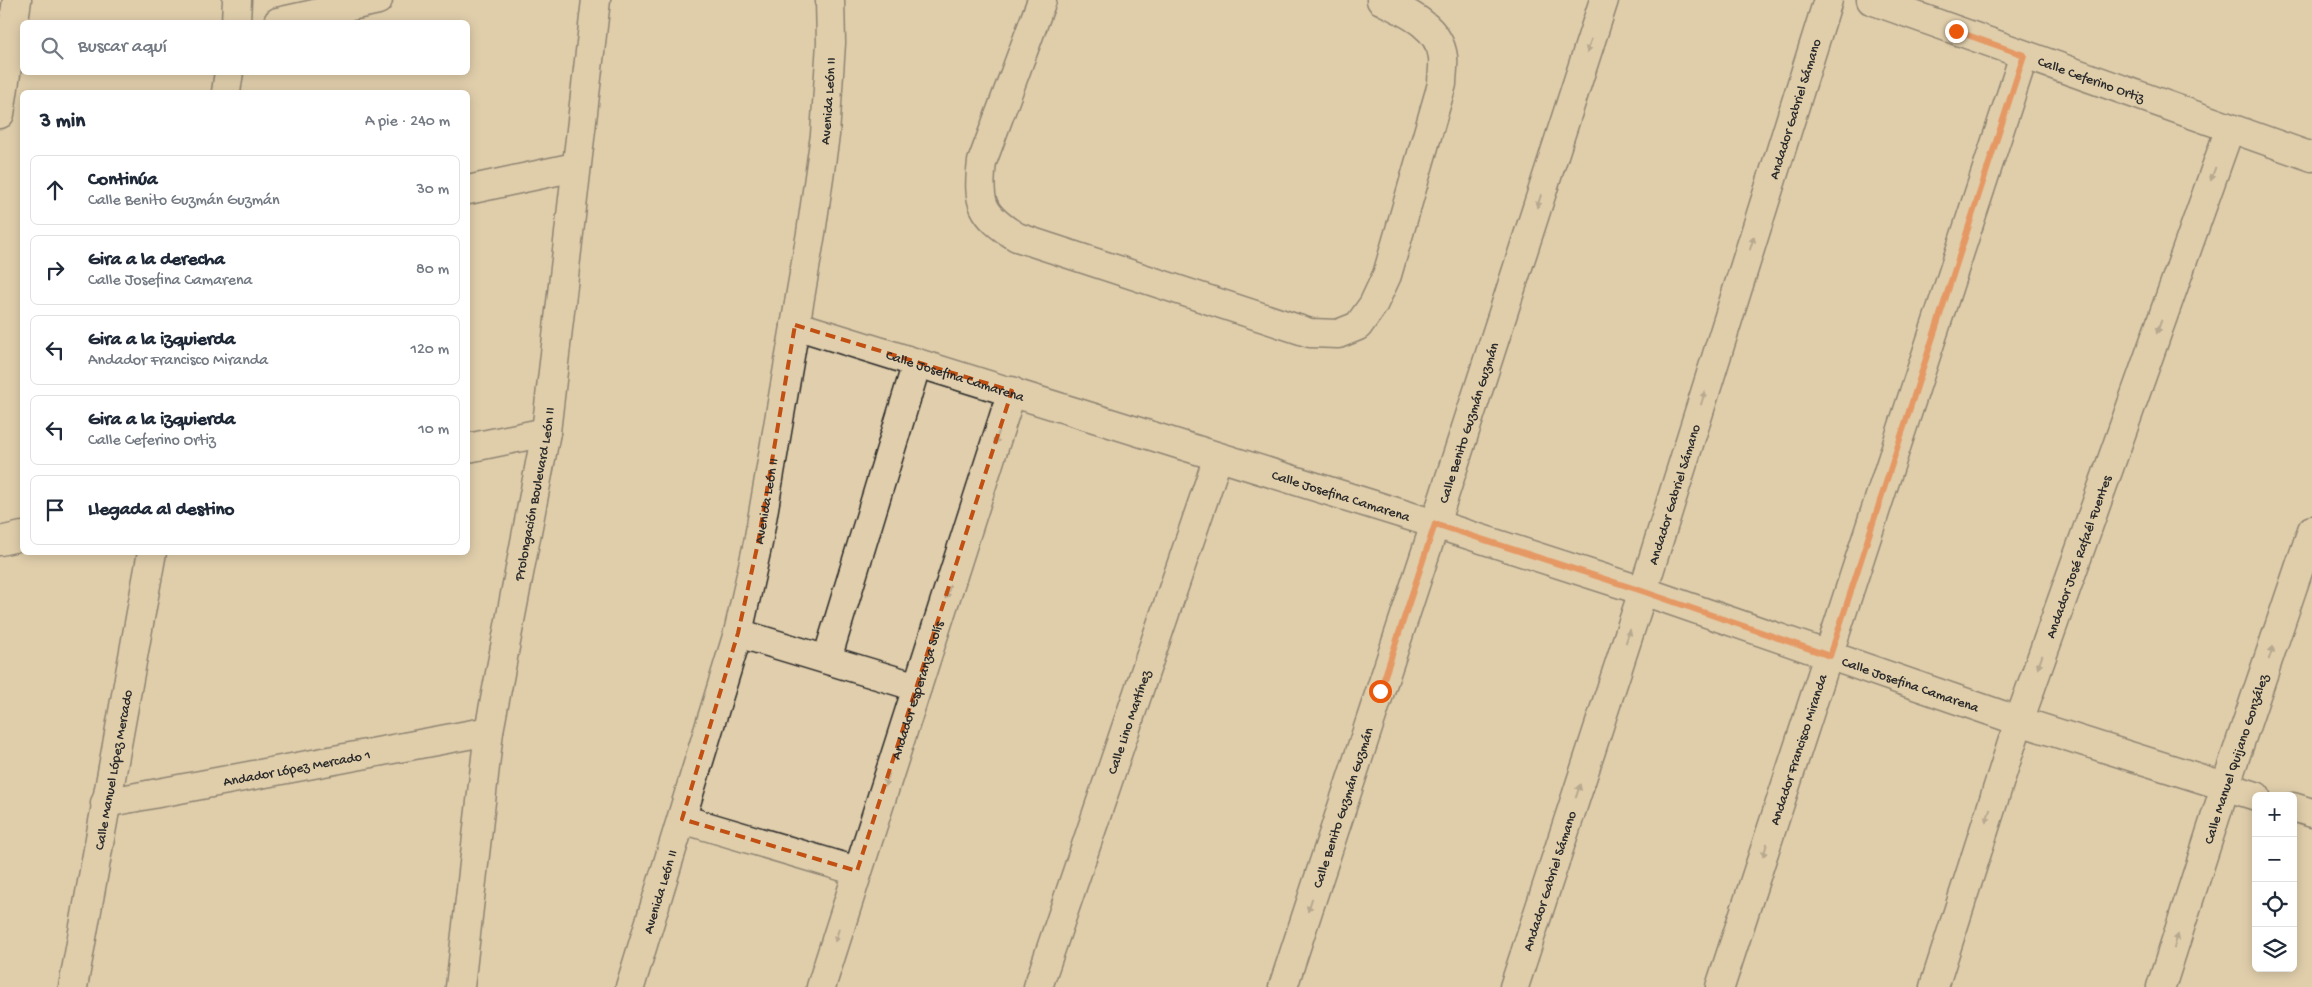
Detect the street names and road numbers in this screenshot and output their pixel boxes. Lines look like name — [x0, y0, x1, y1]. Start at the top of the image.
street label: Andador Gabriel Sámano — [1766, 37, 1826, 182]
street label: Calle Ceferino Ortiz — [2035, 54, 2147, 108]
street label: Avenida León II — [818, 57, 841, 146]
street label: Calle Benito Guzmán Guzmán — [1436, 340, 1504, 506]
street label: Calle Josefina Camarena — [883, 348, 1027, 407]
street label: Prolongación Boulevard León II — [512, 406, 560, 583]
street label: Andador Gabriel Sámano — [1646, 423, 1706, 567]
street label: Avenida León II — [752, 457, 783, 546]
street label: Calle Josefina Camarena — [1269, 468, 1413, 527]
street label: Andador José Rafaél Fuentes — [2043, 473, 2117, 641]
street label: Andador Esperanza Solís — [888, 618, 949, 762]
street label: Calle Josefina Camarena — [1839, 654, 1982, 718]
street label: Calle Lino Martínez — [1105, 668, 1156, 777]
street label: Andador Francisco Miranda — [1767, 671, 1833, 828]
street label: Calle Manuel Quijano González — [2201, 672, 2274, 847]
street label: Calle Manuel López Mercado — [92, 689, 138, 851]
street label: Calle Benito Guzmán Guzmán — [1310, 725, 1379, 891]
street label: Andador López Mercado 1 — [222, 747, 372, 792]
street label: Andador Gabriel Sámano — [1520, 809, 1582, 953]
street label: Avenida León II — [641, 848, 682, 936]

